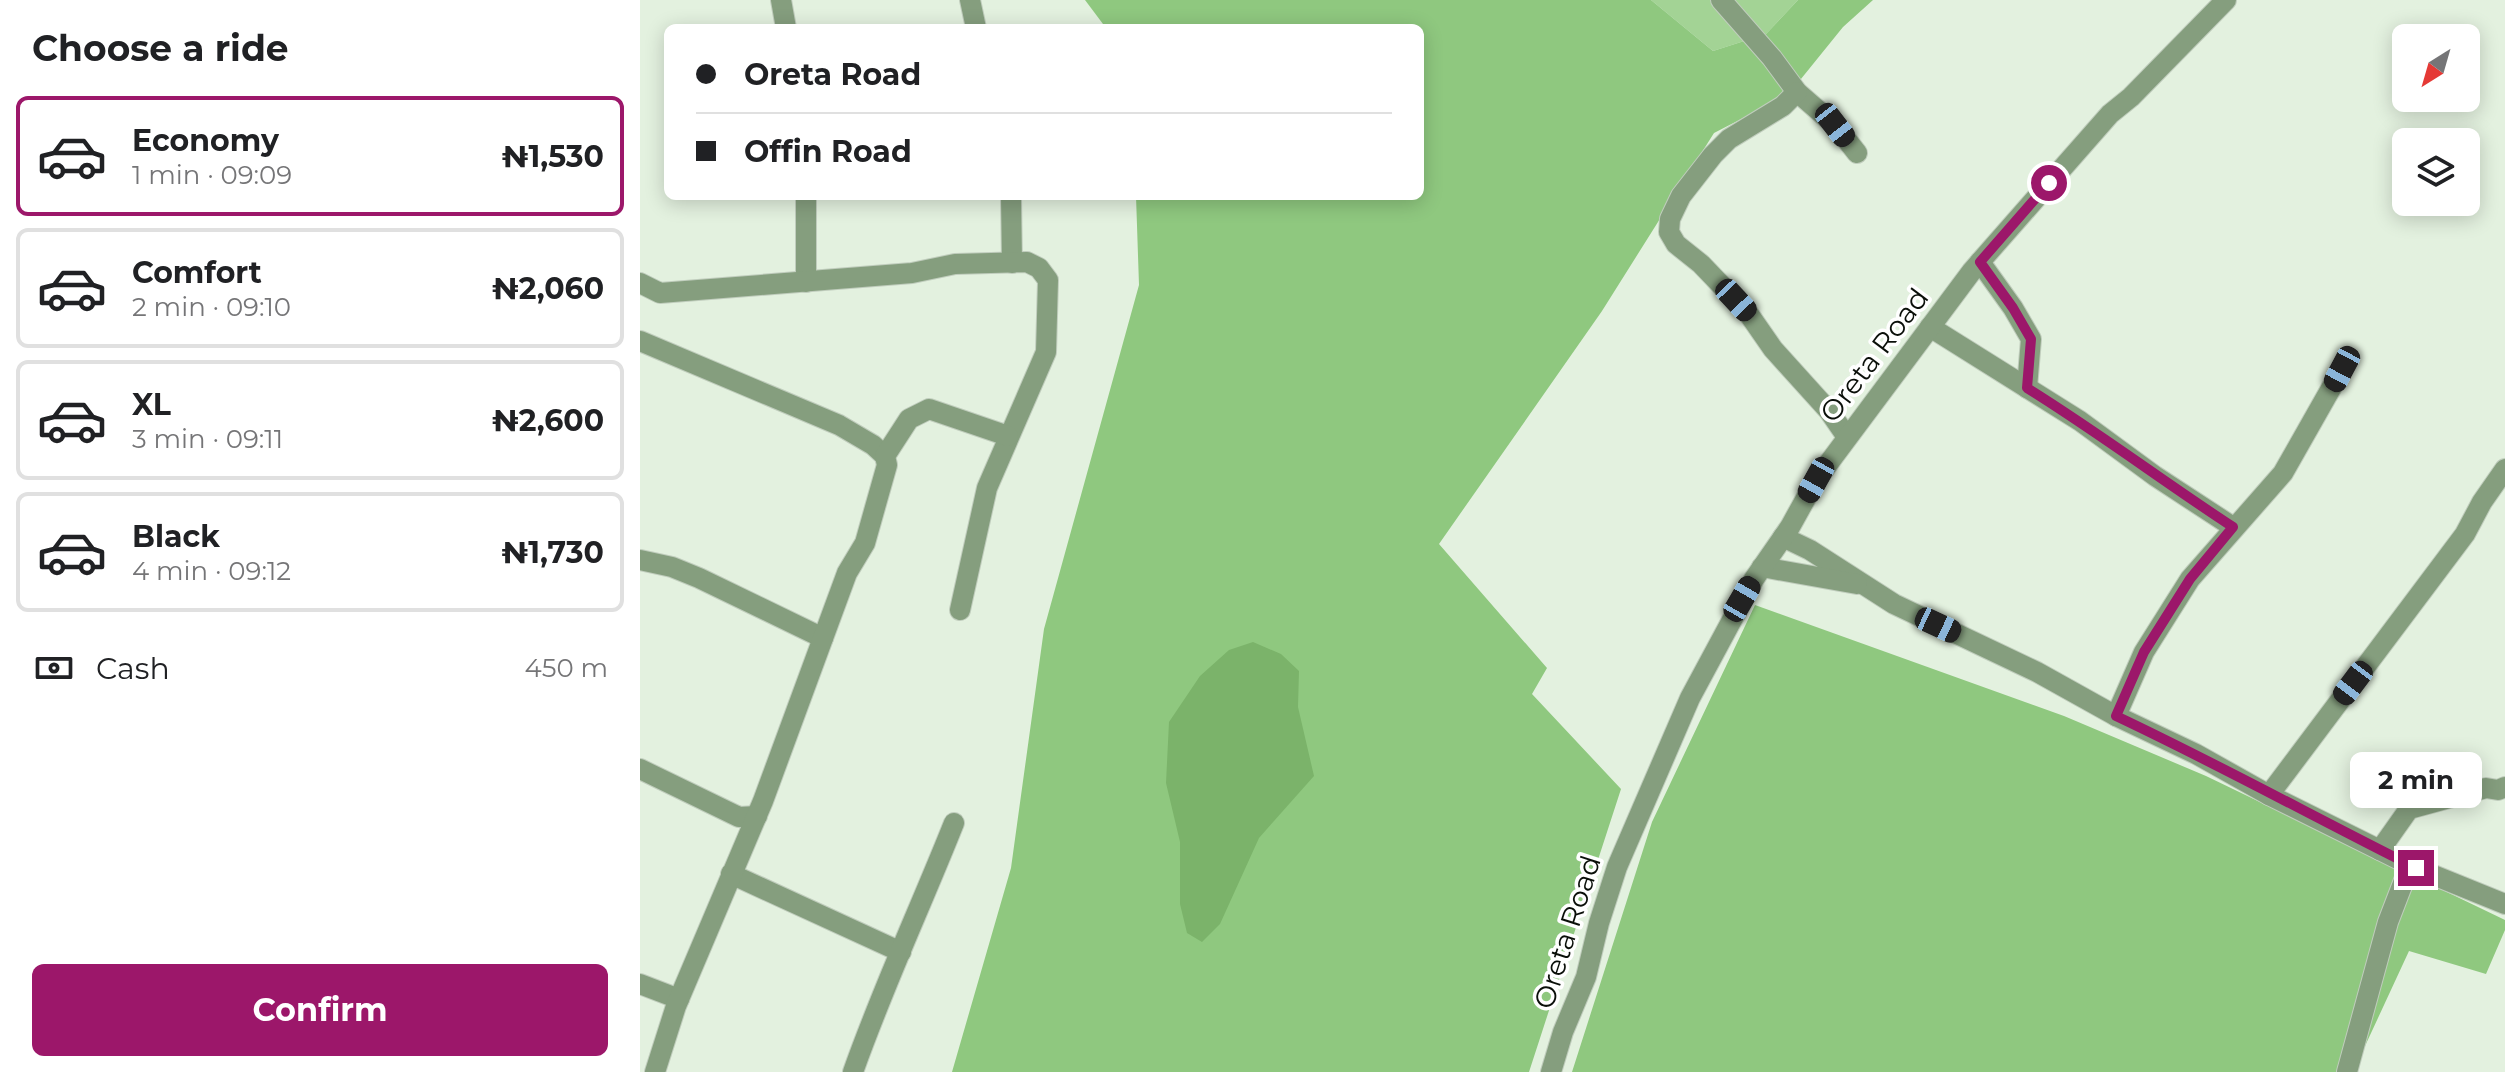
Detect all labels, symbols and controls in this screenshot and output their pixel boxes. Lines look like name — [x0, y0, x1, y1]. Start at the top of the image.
north arrow — [2392, 24, 2480, 112]
map controls — [2392, 24, 2480, 216]
text: Choose a ride — [32, 26, 289, 70]
text: Oreta Road — [744, 56, 921, 93]
car — [1811, 99, 1859, 151]
icon: car — [36, 120, 108, 192]
text: Economy — [132, 122, 279, 159]
button: layers — [2392, 128, 2480, 216]
text: Offin Road — [744, 133, 912, 170]
text: ₦1,530 — [501, 138, 604, 175]
text: 1 min · 09:09 — [132, 159, 292, 191]
route start — [2031, 165, 2067, 201]
icon: car — [36, 252, 108, 324]
text: Comfort — [132, 254, 262, 291]
text: ₦2,060 — [492, 270, 604, 307]
car — [1711, 274, 1761, 326]
street label: Oreta Road — [1813, 281, 1935, 429]
text: 2 min · 09:10 — [132, 291, 291, 323]
car — [2320, 342, 2364, 396]
icon: car — [36, 384, 108, 456]
text: XL — [132, 386, 171, 423]
text: ₦2,600 — [492, 402, 604, 439]
text: 3 min · 09:11 — [132, 423, 283, 455]
car — [1794, 453, 1838, 507]
icon: car — [36, 516, 108, 588]
text: Black — [132, 518, 220, 555]
text: ₦1,730 — [501, 534, 604, 571]
text: 4 min · 09:12 — [132, 555, 291, 587]
car — [1720, 572, 1764, 626]
car — [1911, 604, 1965, 646]
icon: cash — [32, 646, 76, 690]
text: Cash — [96, 650, 170, 687]
text: 450 m — [525, 652, 608, 684]
car — [2329, 657, 2377, 709]
callout: 2 min — [2350, 752, 2482, 808]
text: 2 min — [2378, 764, 2454, 796]
route end — [2398, 850, 2434, 886]
street label: Oreta Road — [1526, 851, 1608, 1013]
button: Confirm — [32, 964, 608, 1056]

